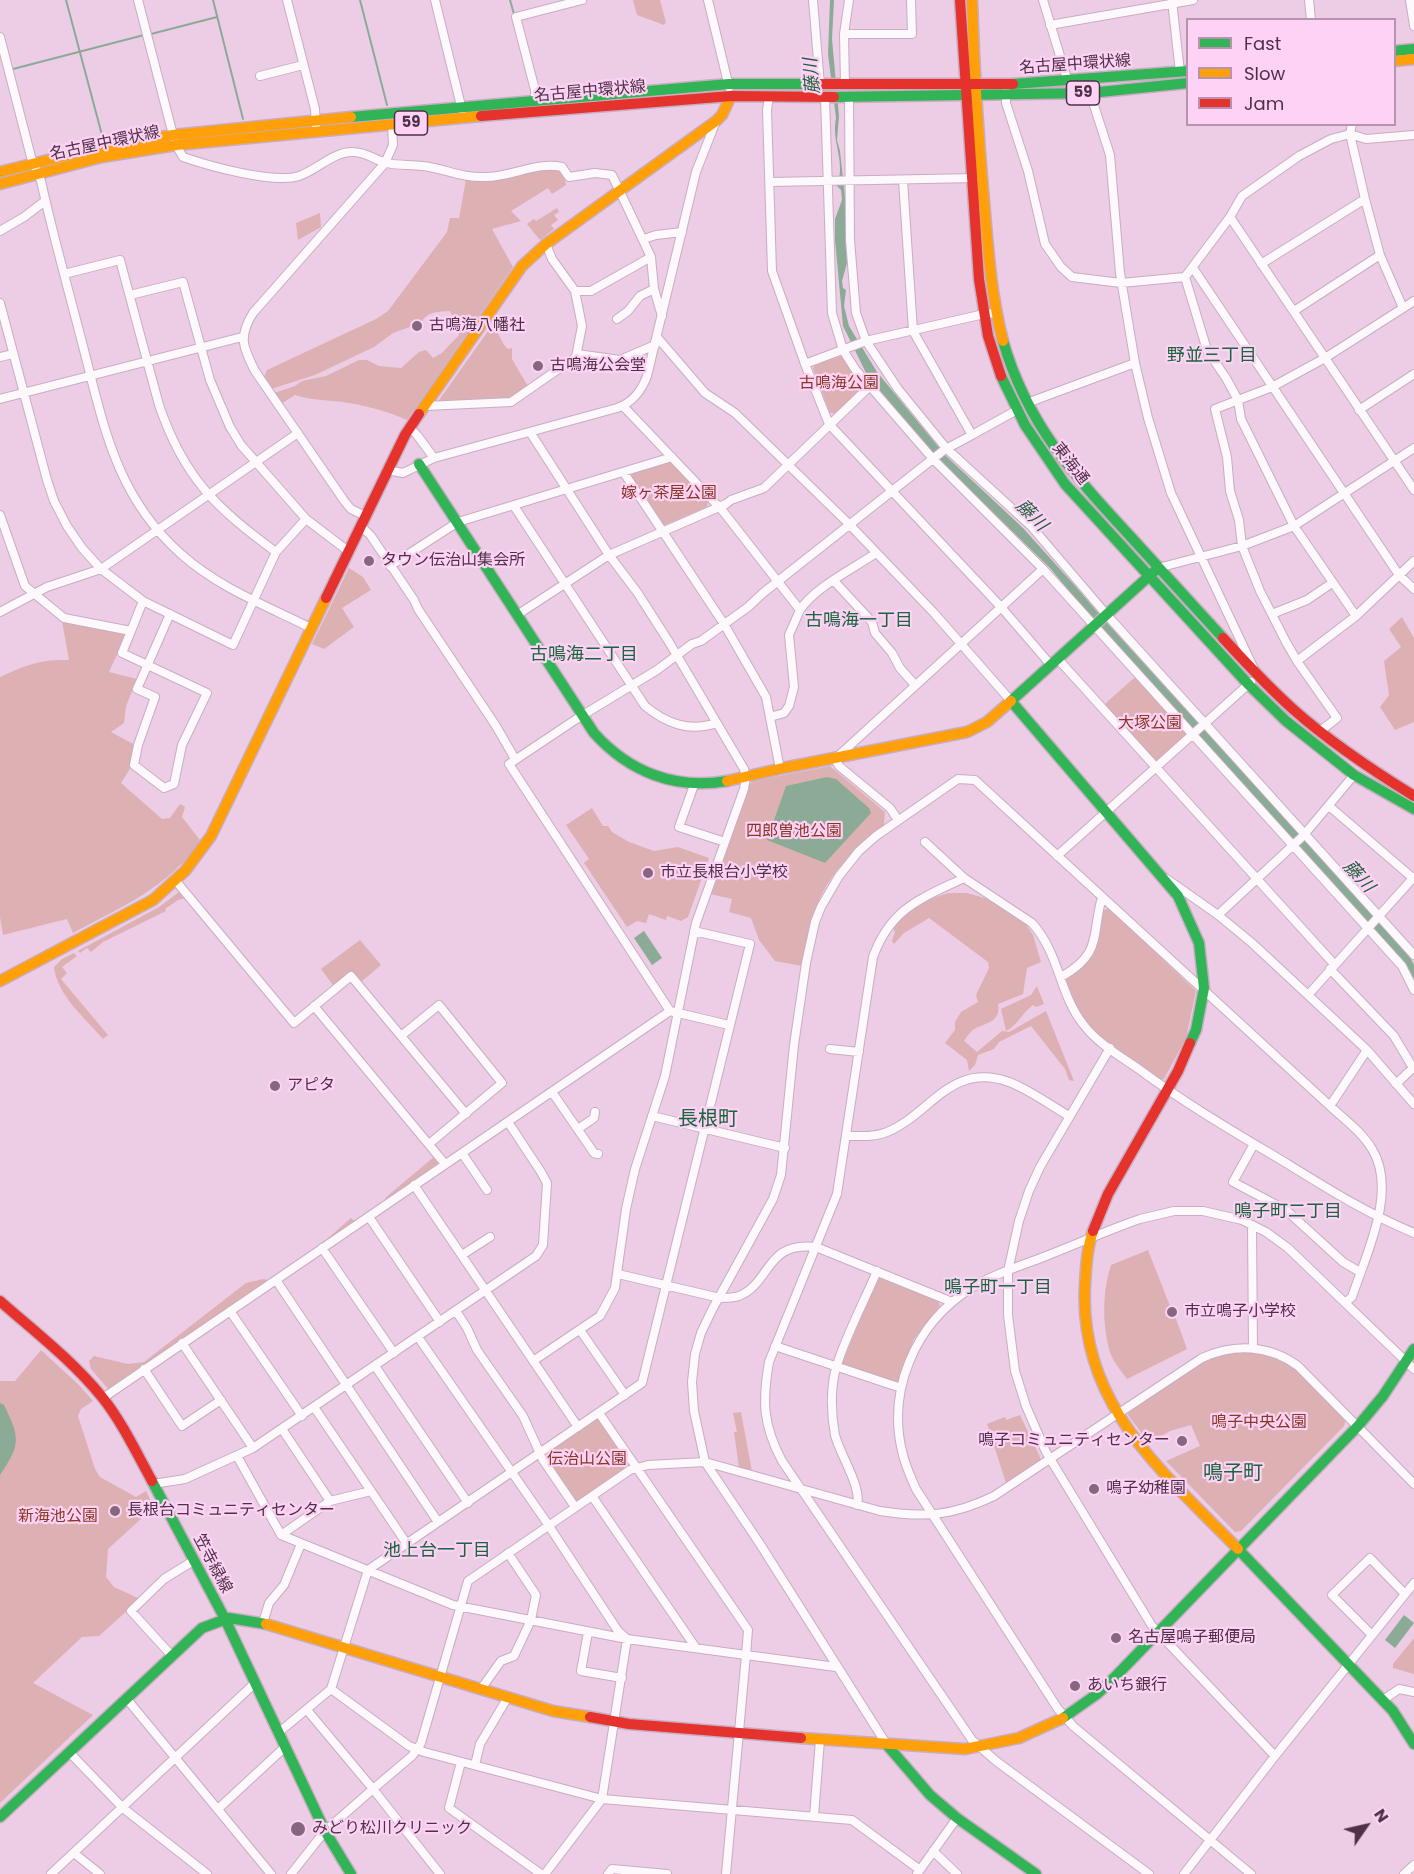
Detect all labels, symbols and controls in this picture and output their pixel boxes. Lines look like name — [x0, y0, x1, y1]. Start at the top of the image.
legend — [1186, 18, 1396, 126]
text: Fast — [1244, 31, 1281, 56]
street label: 名古屋中環状線 — [1018, 52, 1132, 78]
water label: 藤川 — [801, 57, 825, 95]
text: Slow — [1244, 61, 1285, 86]
street label: 名古屋中環状線 — [533, 78, 647, 106]
road number: 59 — [1066, 81, 1100, 105]
text: Jam — [1244, 91, 1284, 116]
road number: 59 — [394, 111, 428, 135]
street label: 名古屋中環状線 — [48, 123, 162, 165]
place label: 古鳴海八幡社 — [429, 316, 525, 336]
marker: 古鳴海八幡社 — [410, 319, 424, 333]
district label: 野並三丁目 — [1167, 345, 1257, 367]
place label: 古鳴海公会堂 — [550, 356, 646, 376]
marker: 古鳴海公会堂 — [531, 359, 545, 373]
park label: 古鳴海公園 — [799, 374, 879, 394]
street label: 東海通 — [1048, 439, 1092, 489]
park label: 嫁ヶ茶屋公園 — [621, 484, 717, 504]
water label: 藤川 — [1011, 496, 1051, 536]
place label: タウン伝治山集会所 — [381, 551, 525, 571]
marker: タウン伝治山集会所 — [362, 554, 376, 568]
district label: 古鳴海一丁目 — [805, 610, 913, 632]
district label: 古鳴海二丁目 — [530, 644, 638, 666]
park label: 大塚公園 — [1118, 714, 1182, 734]
park label: 四郎曽池公園 — [746, 822, 842, 842]
water label: 藤川 — [1338, 856, 1378, 898]
place label: 市立長根台小学校 — [660, 863, 788, 883]
marker: 市立長根台小学校 — [641, 866, 655, 880]
place label: アピタ — [287, 1076, 335, 1096]
marker: アピタ — [268, 1079, 282, 1093]
district label: 長根町 — [678, 1108, 738, 1132]
district label: 鳴子町二丁目 — [1234, 1201, 1342, 1223]
district label: 鳴子町一丁目 — [944, 1277, 1052, 1299]
place label: 市立鳴子小学校 — [1184, 1302, 1296, 1322]
marker: 市立鳴子小学校 — [1165, 1305, 1179, 1319]
park label: 鳴子中央公園 — [1211, 1413, 1307, 1433]
place label: 鳴子コミュニティセンター — [978, 1431, 1170, 1451]
marker: 鳴子コミュニティセンター — [1175, 1434, 1189, 1448]
park label: 伝治山公園 — [547, 1450, 627, 1470]
district label: 鳴子町 — [1203, 1462, 1263, 1486]
place label: 鳴子幼稚園 — [1106, 1479, 1186, 1499]
marker: 鳴子幼稚園 — [1087, 1482, 1101, 1496]
place label: 長根台コミュニティセンター — [127, 1501, 335, 1521]
marker: 長根台コミュニティセンター — [108, 1504, 122, 1518]
park label: 新海池公園 — [18, 1507, 98, 1527]
street label: 笠寺緑線 — [189, 1531, 235, 1597]
district label: 池上台一丁目 — [383, 1540, 491, 1562]
place label: 名古屋鳴子郵便局 — [1128, 1628, 1256, 1648]
marker: 名古屋鳴子郵便局 — [1109, 1631, 1123, 1645]
place label: あいち銀行 — [1087, 1676, 1167, 1696]
marker: あいち銀行 — [1068, 1679, 1082, 1693]
north arrow — [1336, 1796, 1396, 1856]
text: N — [1368, 1804, 1394, 1827]
place label: みどり松川クリニック — [312, 1819, 472, 1839]
marker: みどり松川クリニック — [289, 1820, 307, 1838]

